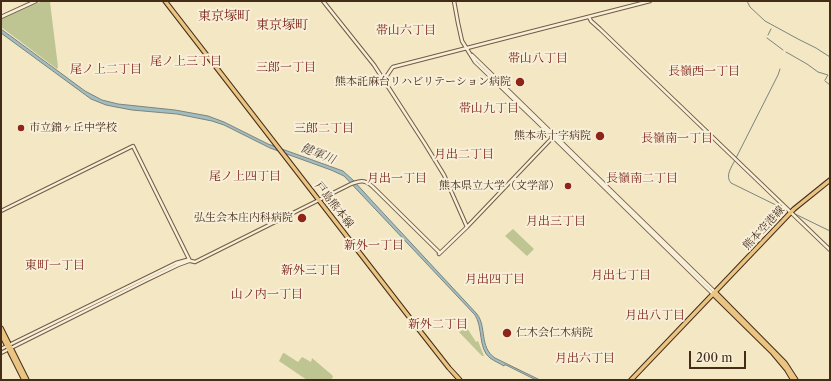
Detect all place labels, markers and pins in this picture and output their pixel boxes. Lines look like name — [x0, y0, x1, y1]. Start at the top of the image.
place label: 熊本託麻台リハビリテーション病院 — [335, 75, 511, 89]
marker: 熊本託麻台リハビリテーション病院 — [514, 76, 526, 88]
place label: 市立錦ヶ丘中学校 — [29, 121, 117, 135]
marker: 市立錦ヶ丘中学校 — [16, 123, 26, 133]
place label: 熊本赤十字病院 — [514, 129, 591, 143]
marker: 熊本赤十字病院 — [594, 130, 606, 142]
place label: 熊本県立大学（文学部） — [439, 179, 560, 193]
marker: 熊本県立大学（文学部） — [563, 181, 573, 191]
place label: 弘生会本庄内科病院 — [194, 211, 293, 225]
marker: 弘生会本庄内科病院 — [296, 212, 308, 224]
place label: 仁木会仁木病院 — [516, 326, 593, 340]
marker: 仁木会仁木病院 — [501, 327, 513, 339]

